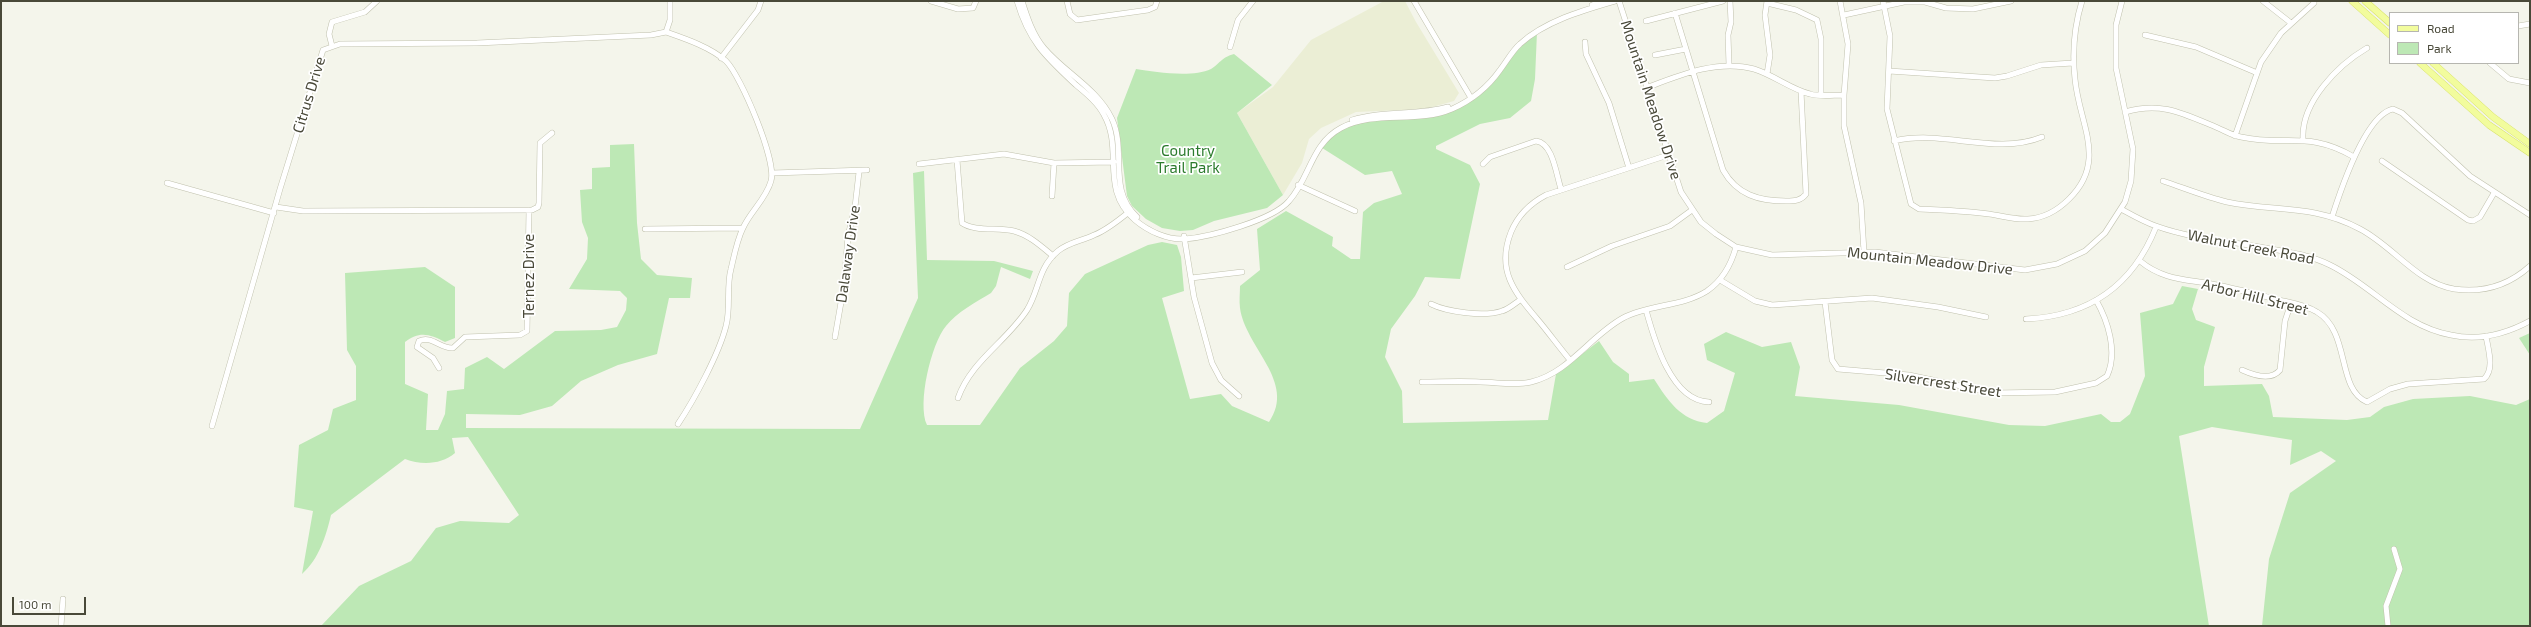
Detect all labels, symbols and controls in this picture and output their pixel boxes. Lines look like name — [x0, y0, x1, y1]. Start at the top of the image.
legend — [2389, 12, 2519, 64]
street label: Mountain Meadow Drive — [1617, 18, 1685, 182]
text: Road — [2427, 21, 2455, 35]
text: Park — [2427, 41, 2452, 55]
street label: Citrus Drive — [289, 55, 329, 135]
park label: Country Trail Park — [1156, 142, 1220, 177]
street label: Dalaway Drive — [832, 204, 864, 304]
street label: Walnut Creek Road — [2186, 226, 2316, 268]
street label: Ternez Drive — [520, 234, 538, 318]
street label: Mountain Meadow Drive — [1846, 243, 2014, 279]
street label: Arbor Hill Street — [2200, 275, 2310, 319]
street label: Silvercrest Street — [1884, 365, 2002, 401]
scale bar — [14, 589, 88, 615]
text: 100 m — [19, 597, 51, 611]

